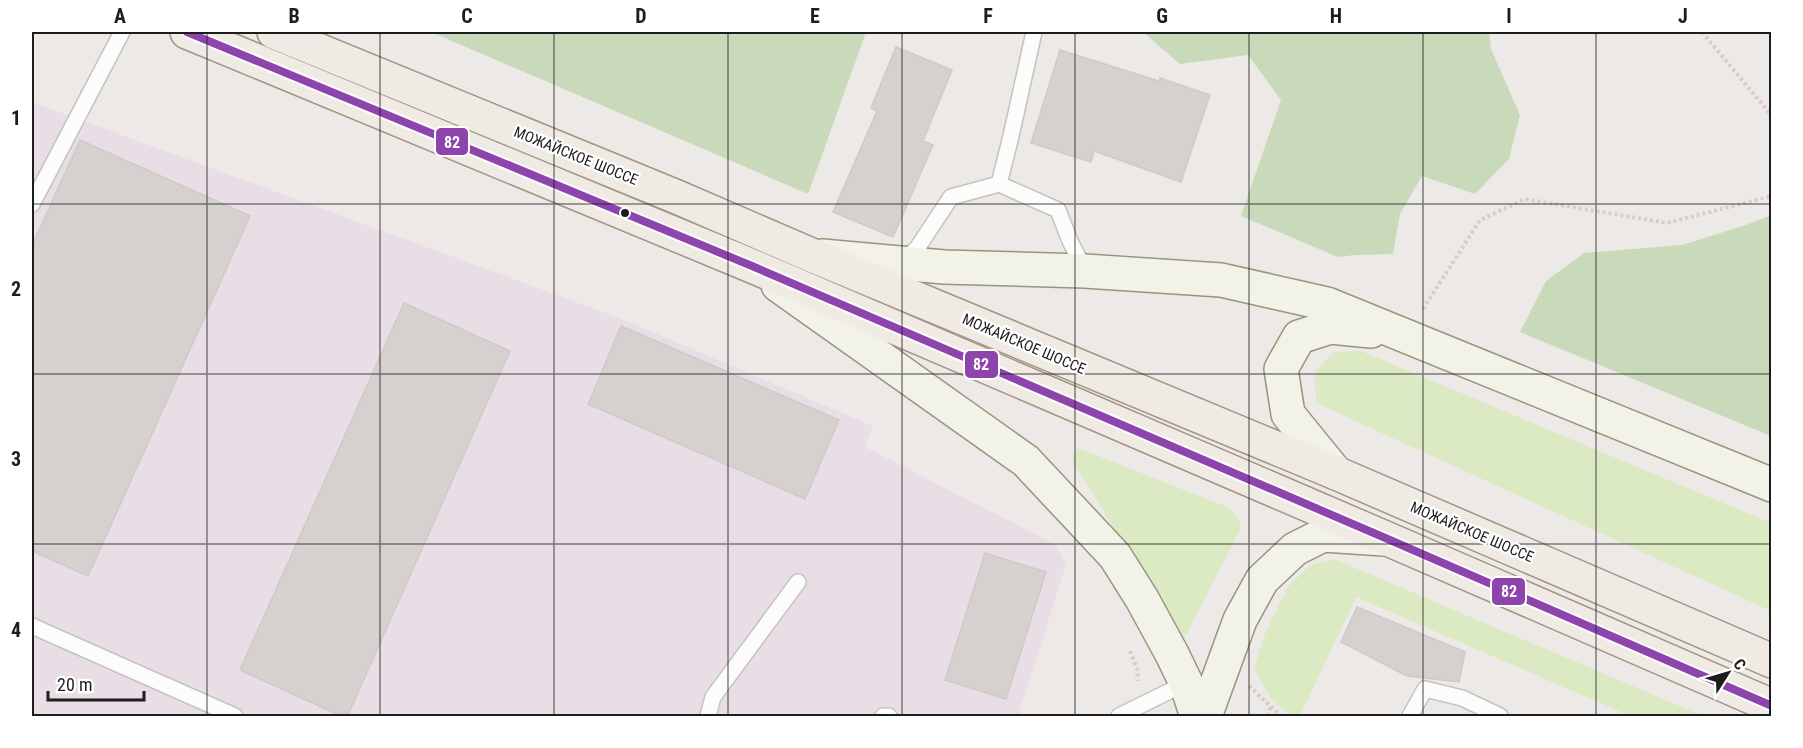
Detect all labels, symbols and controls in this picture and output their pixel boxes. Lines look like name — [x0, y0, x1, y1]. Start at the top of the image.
text: A — [114, 4, 126, 28]
text: B — [288, 4, 300, 28]
text: C — [461, 4, 473, 28]
text: D — [635, 4, 647, 28]
text: E — [810, 4, 820, 28]
text: F — [983, 4, 993, 28]
text: G — [1156, 4, 1168, 28]
text: H — [1330, 4, 1342, 28]
text: I — [1506, 4, 1512, 28]
text: J — [1678, 4, 1688, 28]
text: 1 — [11, 106, 21, 130]
street label: МОЖАЙСКОЕ ШОССЕ — [511, 123, 641, 189]
line badge: 82 — [435, 127, 469, 156]
text: 82 — [444, 133, 460, 152]
unlabelled marker — [619, 207, 631, 219]
text: 2 — [11, 277, 21, 301]
street label: МОЖАЙСКОЕ ШОССЕ — [960, 310, 1088, 378]
line badge: 82 — [964, 350, 999, 379]
text: 82 — [973, 355, 989, 374]
text: 3 — [11, 447, 21, 471]
street label: МОЖАЙСКОЕ ШОССЕ — [1408, 498, 1536, 566]
line badge: 82 — [1491, 577, 1526, 606]
text: 82 — [1501, 582, 1517, 601]
text: 4 — [11, 618, 21, 642]
north arrow — [1698, 643, 1758, 703]
text: С — [1729, 655, 1750, 674]
scale bar — [48, 664, 144, 702]
text: 20 m — [57, 674, 92, 695]

